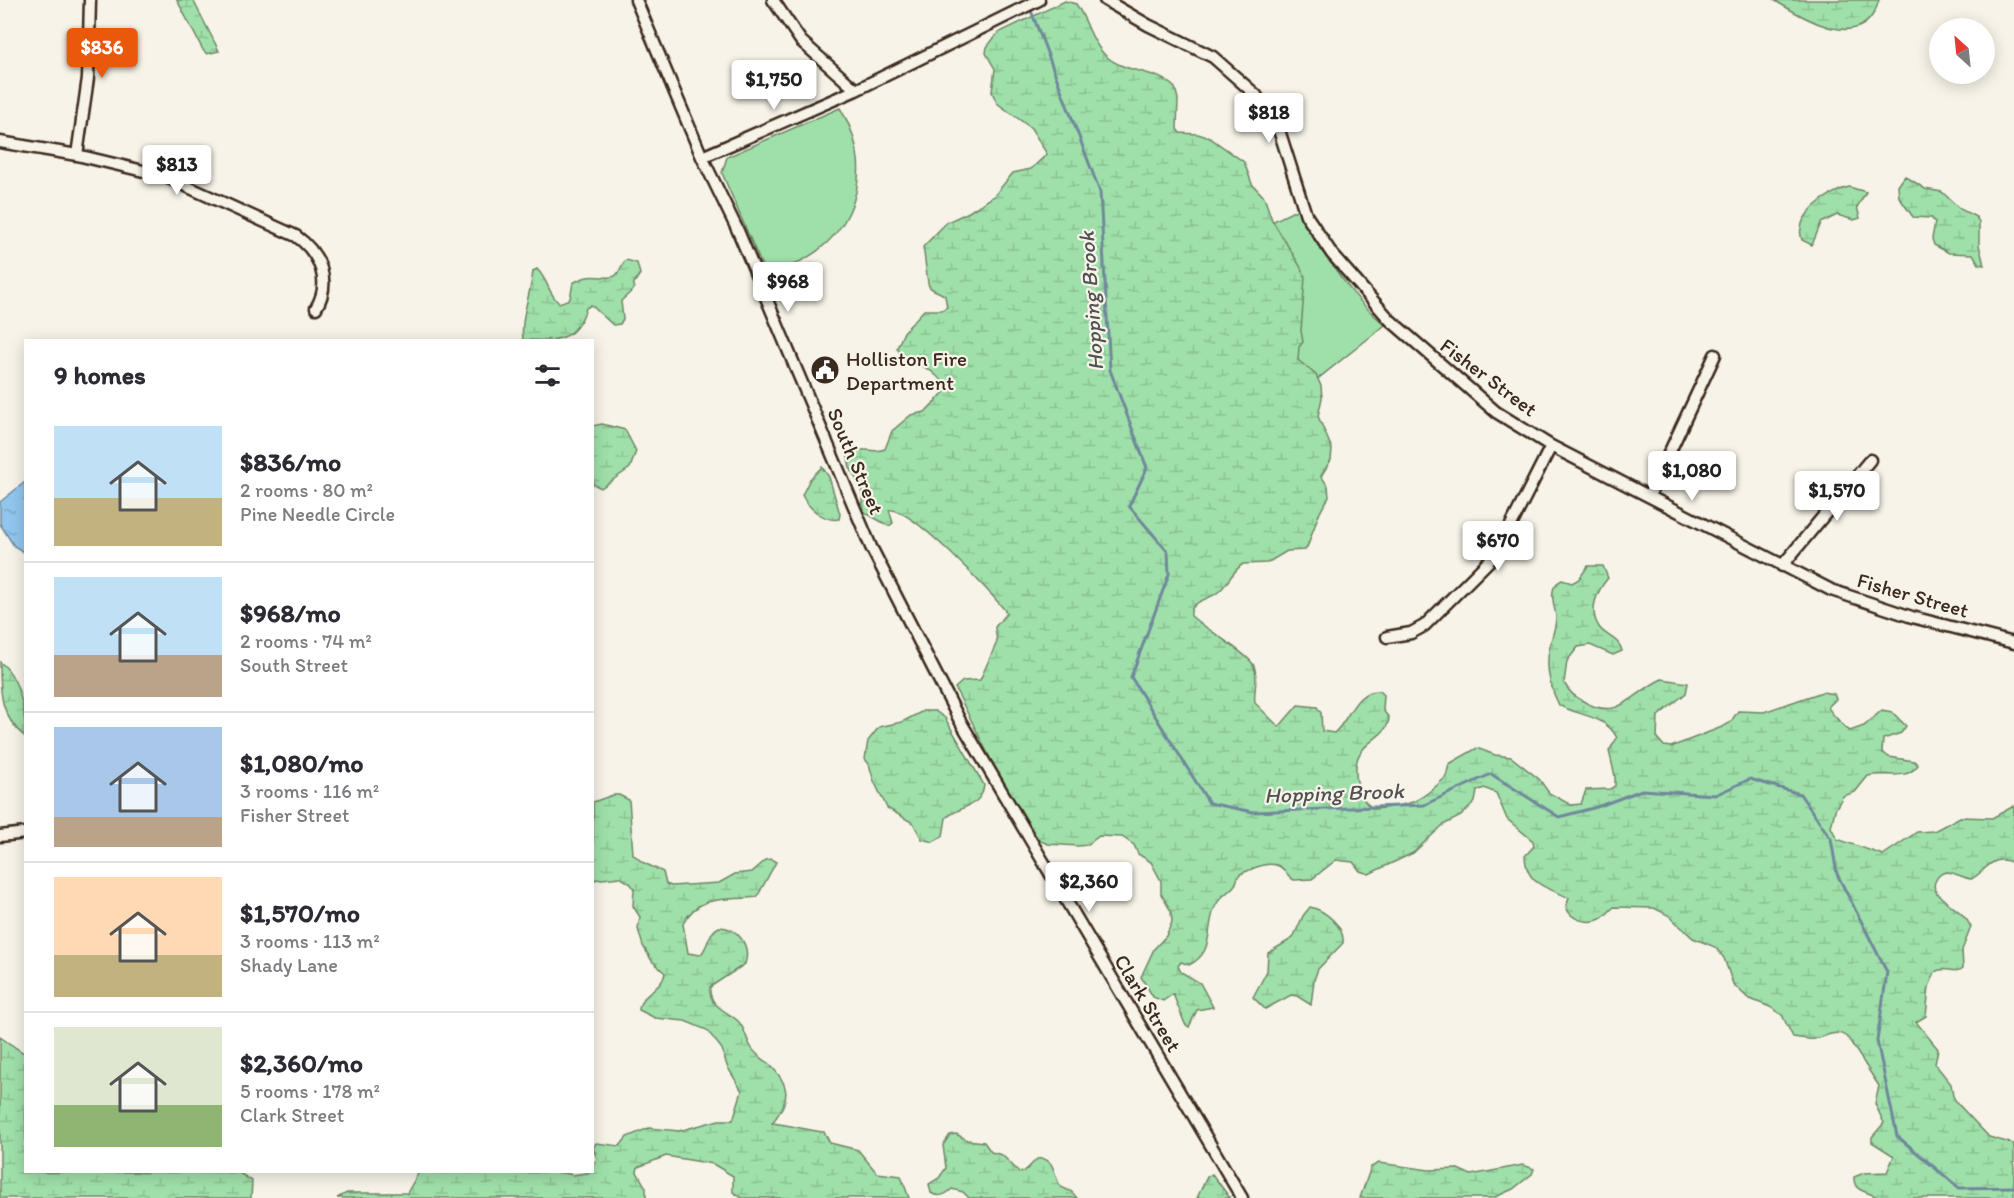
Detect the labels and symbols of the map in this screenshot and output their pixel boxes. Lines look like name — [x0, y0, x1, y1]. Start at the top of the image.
north arrow — [1929, 18, 1995, 84]
pin: $836 — [66, 28, 138, 79]
pin: $1,750 — [725, 60, 823, 111]
pin: $818 — [1233, 93, 1305, 144]
pin: $813 — [141, 145, 213, 196]
water label: Hopping Brook — [1073, 229, 1109, 372]
pin: $968 — [752, 262, 824, 313]
street label: Fisher Street — [1436, 332, 1542, 422]
place label: Holliston Fire Department — [846, 346, 967, 395]
public building icon: Holliston Fire Department — [809, 354, 841, 386]
street label: South Street — [822, 404, 890, 518]
pin: $1,080 — [1643, 451, 1741, 502]
pin: $1,570 — [1788, 471, 1886, 522]
pin: $670 — [1462, 521, 1534, 572]
street label: Fisher Street — [1854, 567, 1972, 623]
water label: Hopping Brook — [1264, 777, 1406, 809]
pin: $2,360 — [1040, 862, 1138, 913]
street label: Clark Street — [1109, 950, 1187, 1056]

